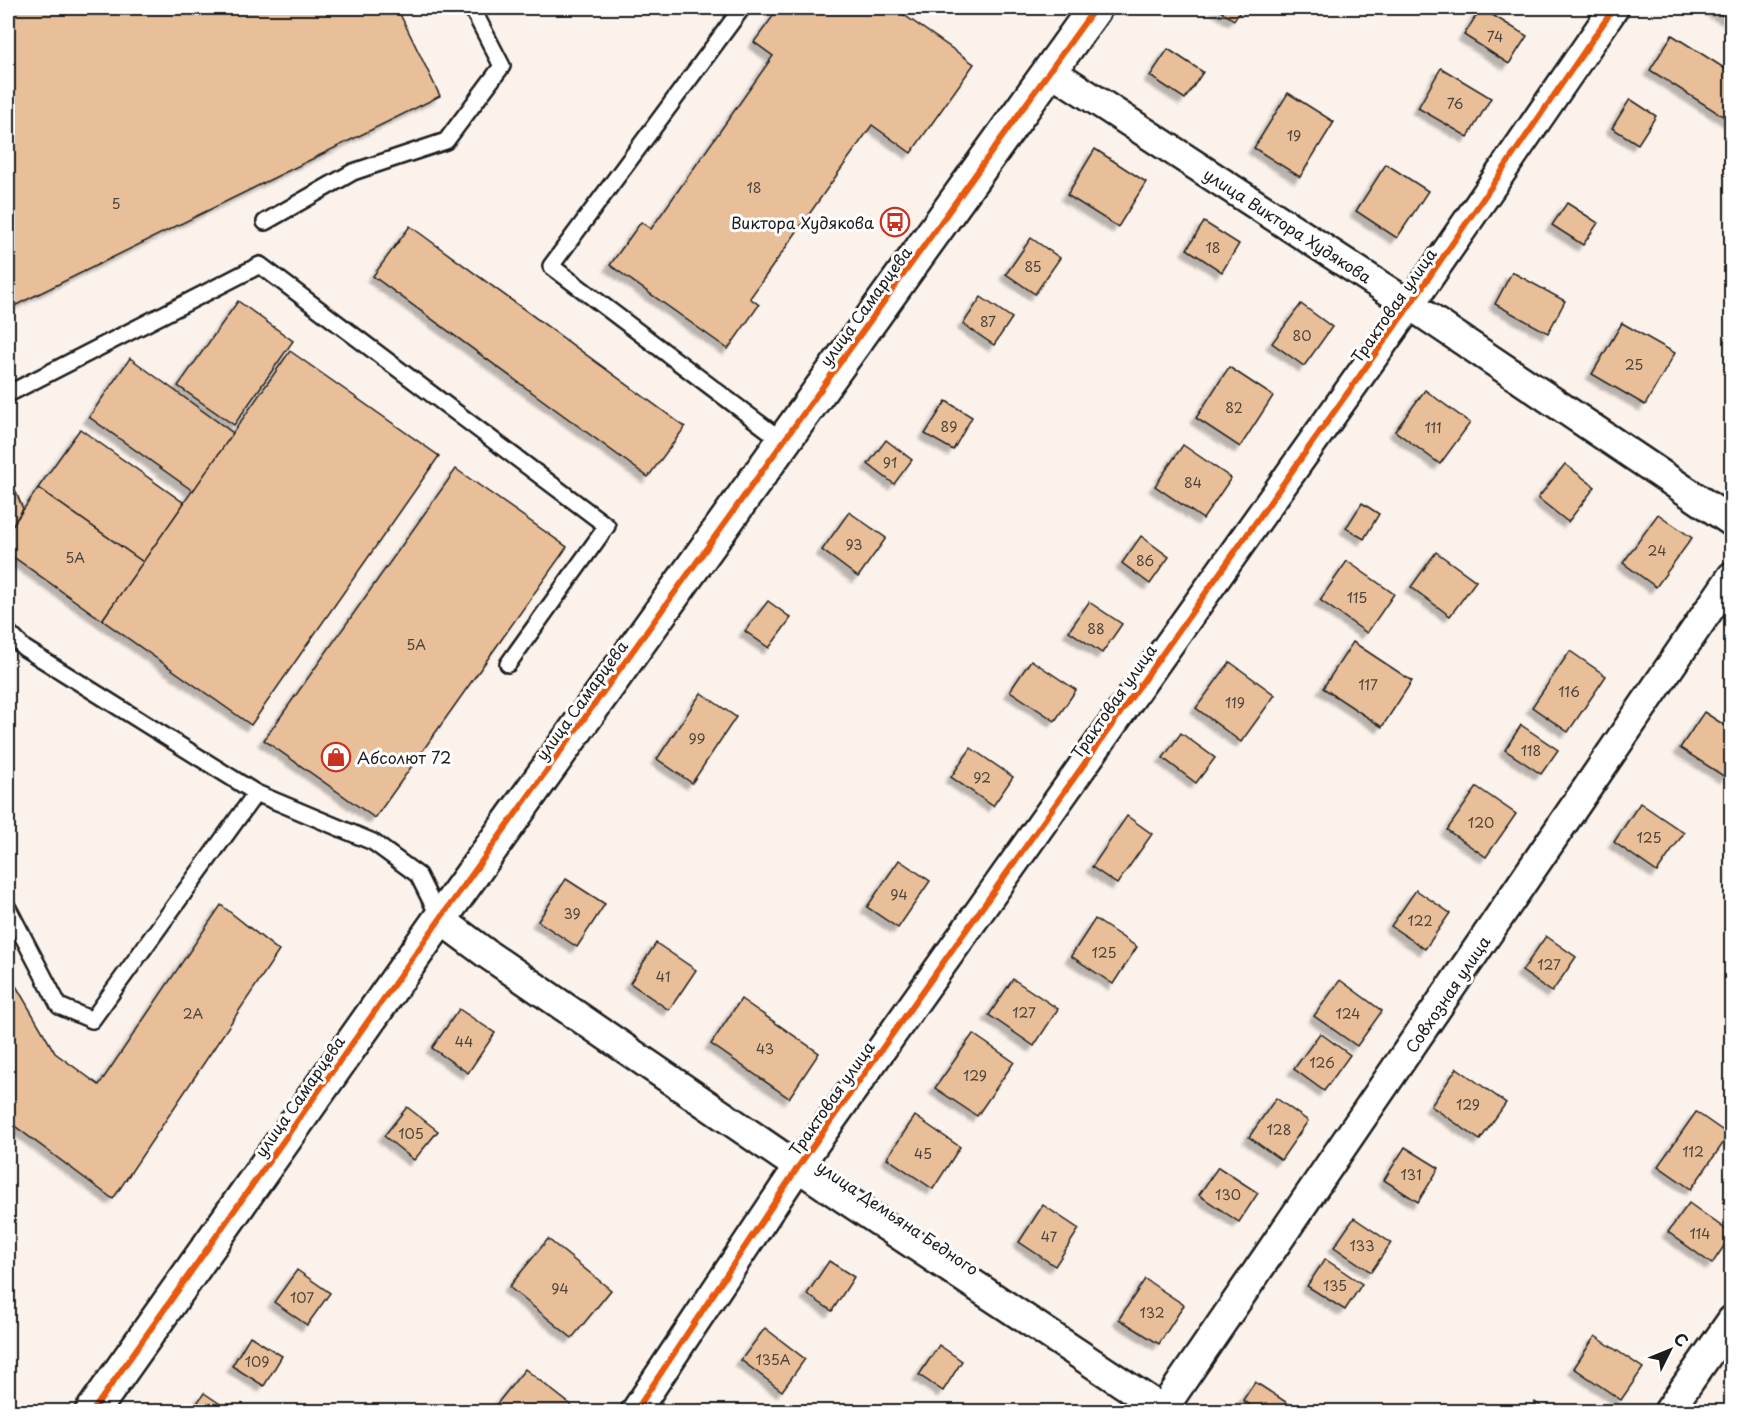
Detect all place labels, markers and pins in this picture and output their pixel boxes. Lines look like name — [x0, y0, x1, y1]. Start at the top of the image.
bus stop icon: Виктора Худякова — [879, 206, 911, 238]
place label: Виктора Худякова — [731, 210, 874, 234]
shop icon: Абсолют 72 — [320, 741, 352, 773]
place label: Абсолют 72 — [357, 745, 451, 769]

